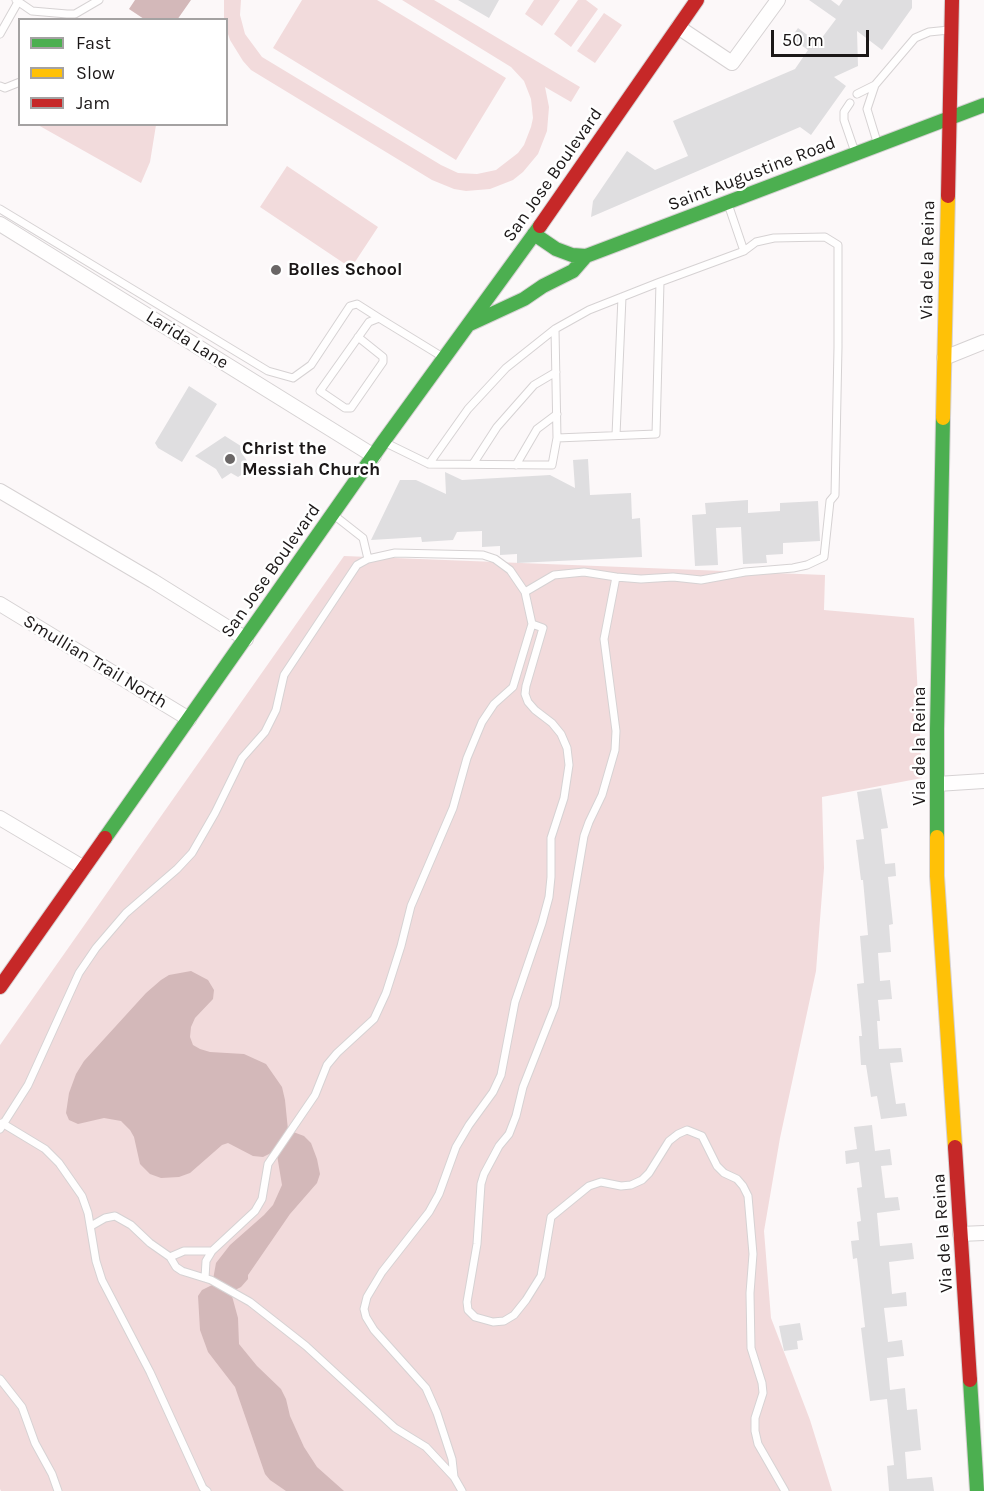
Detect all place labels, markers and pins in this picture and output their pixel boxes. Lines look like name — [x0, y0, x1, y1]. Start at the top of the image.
place label: Bolles School — [288, 259, 402, 281]
marker: Bolles School — [269, 263, 283, 277]
place label: Christ the Messiah Church — [242, 438, 380, 480]
marker: Christ the Messiah Church — [223, 452, 237, 466]

